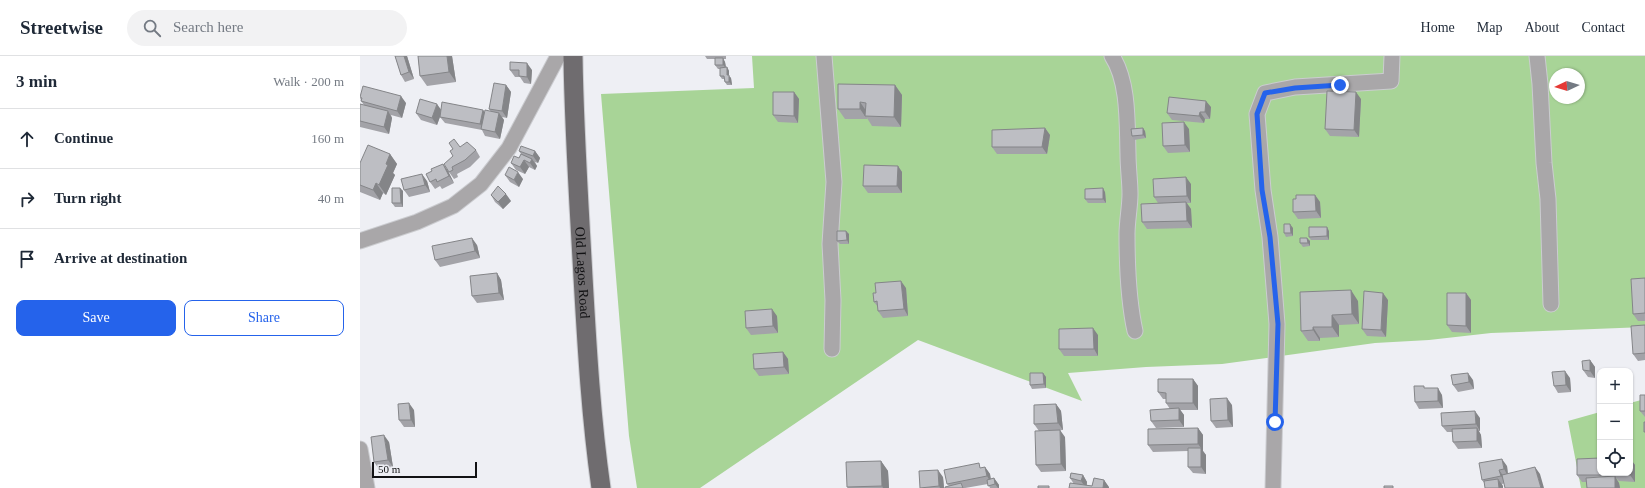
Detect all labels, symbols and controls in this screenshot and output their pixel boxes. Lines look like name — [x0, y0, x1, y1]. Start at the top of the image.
search box — [127, 10, 407, 46]
text: Streetwise — [20, 17, 103, 38]
icon: search — [141, 17, 163, 39]
text: Search here — [173, 19, 243, 35]
text: Home — [1421, 20, 1455, 35]
text: Map — [1477, 20, 1502, 35]
text: About — [1524, 20, 1559, 35]
text: Contact — [1581, 20, 1625, 35]
north arrow — [1549, 68, 1585, 104]
text: 3 min — [16, 72, 57, 91]
text: Walk · 200 m — [273, 74, 344, 89]
route end — [1331, 76, 1349, 94]
icon: ahead — [16, 128, 38, 150]
text: Continue — [54, 130, 113, 146]
text: 160 m — [311, 131, 344, 146]
icon: right — [16, 188, 38, 210]
text: Turn right — [54, 190, 121, 206]
text: 40 m — [318, 191, 344, 206]
street label: Old Lagos Road — [572, 226, 592, 319]
icon: arrive — [16, 248, 38, 270]
text: Arrive at destination — [54, 250, 187, 266]
button: Save — [16, 300, 176, 336]
button: Share — [184, 300, 344, 336]
map controls — [1597, 368, 1633, 476]
button: + — [1597, 368, 1633, 404]
button: − — [1597, 404, 1633, 440]
route start — [1266, 413, 1284, 431]
button: locate — [1597, 440, 1633, 476]
scale bar — [372, 460, 477, 479]
text: 50 m — [378, 463, 400, 475]

